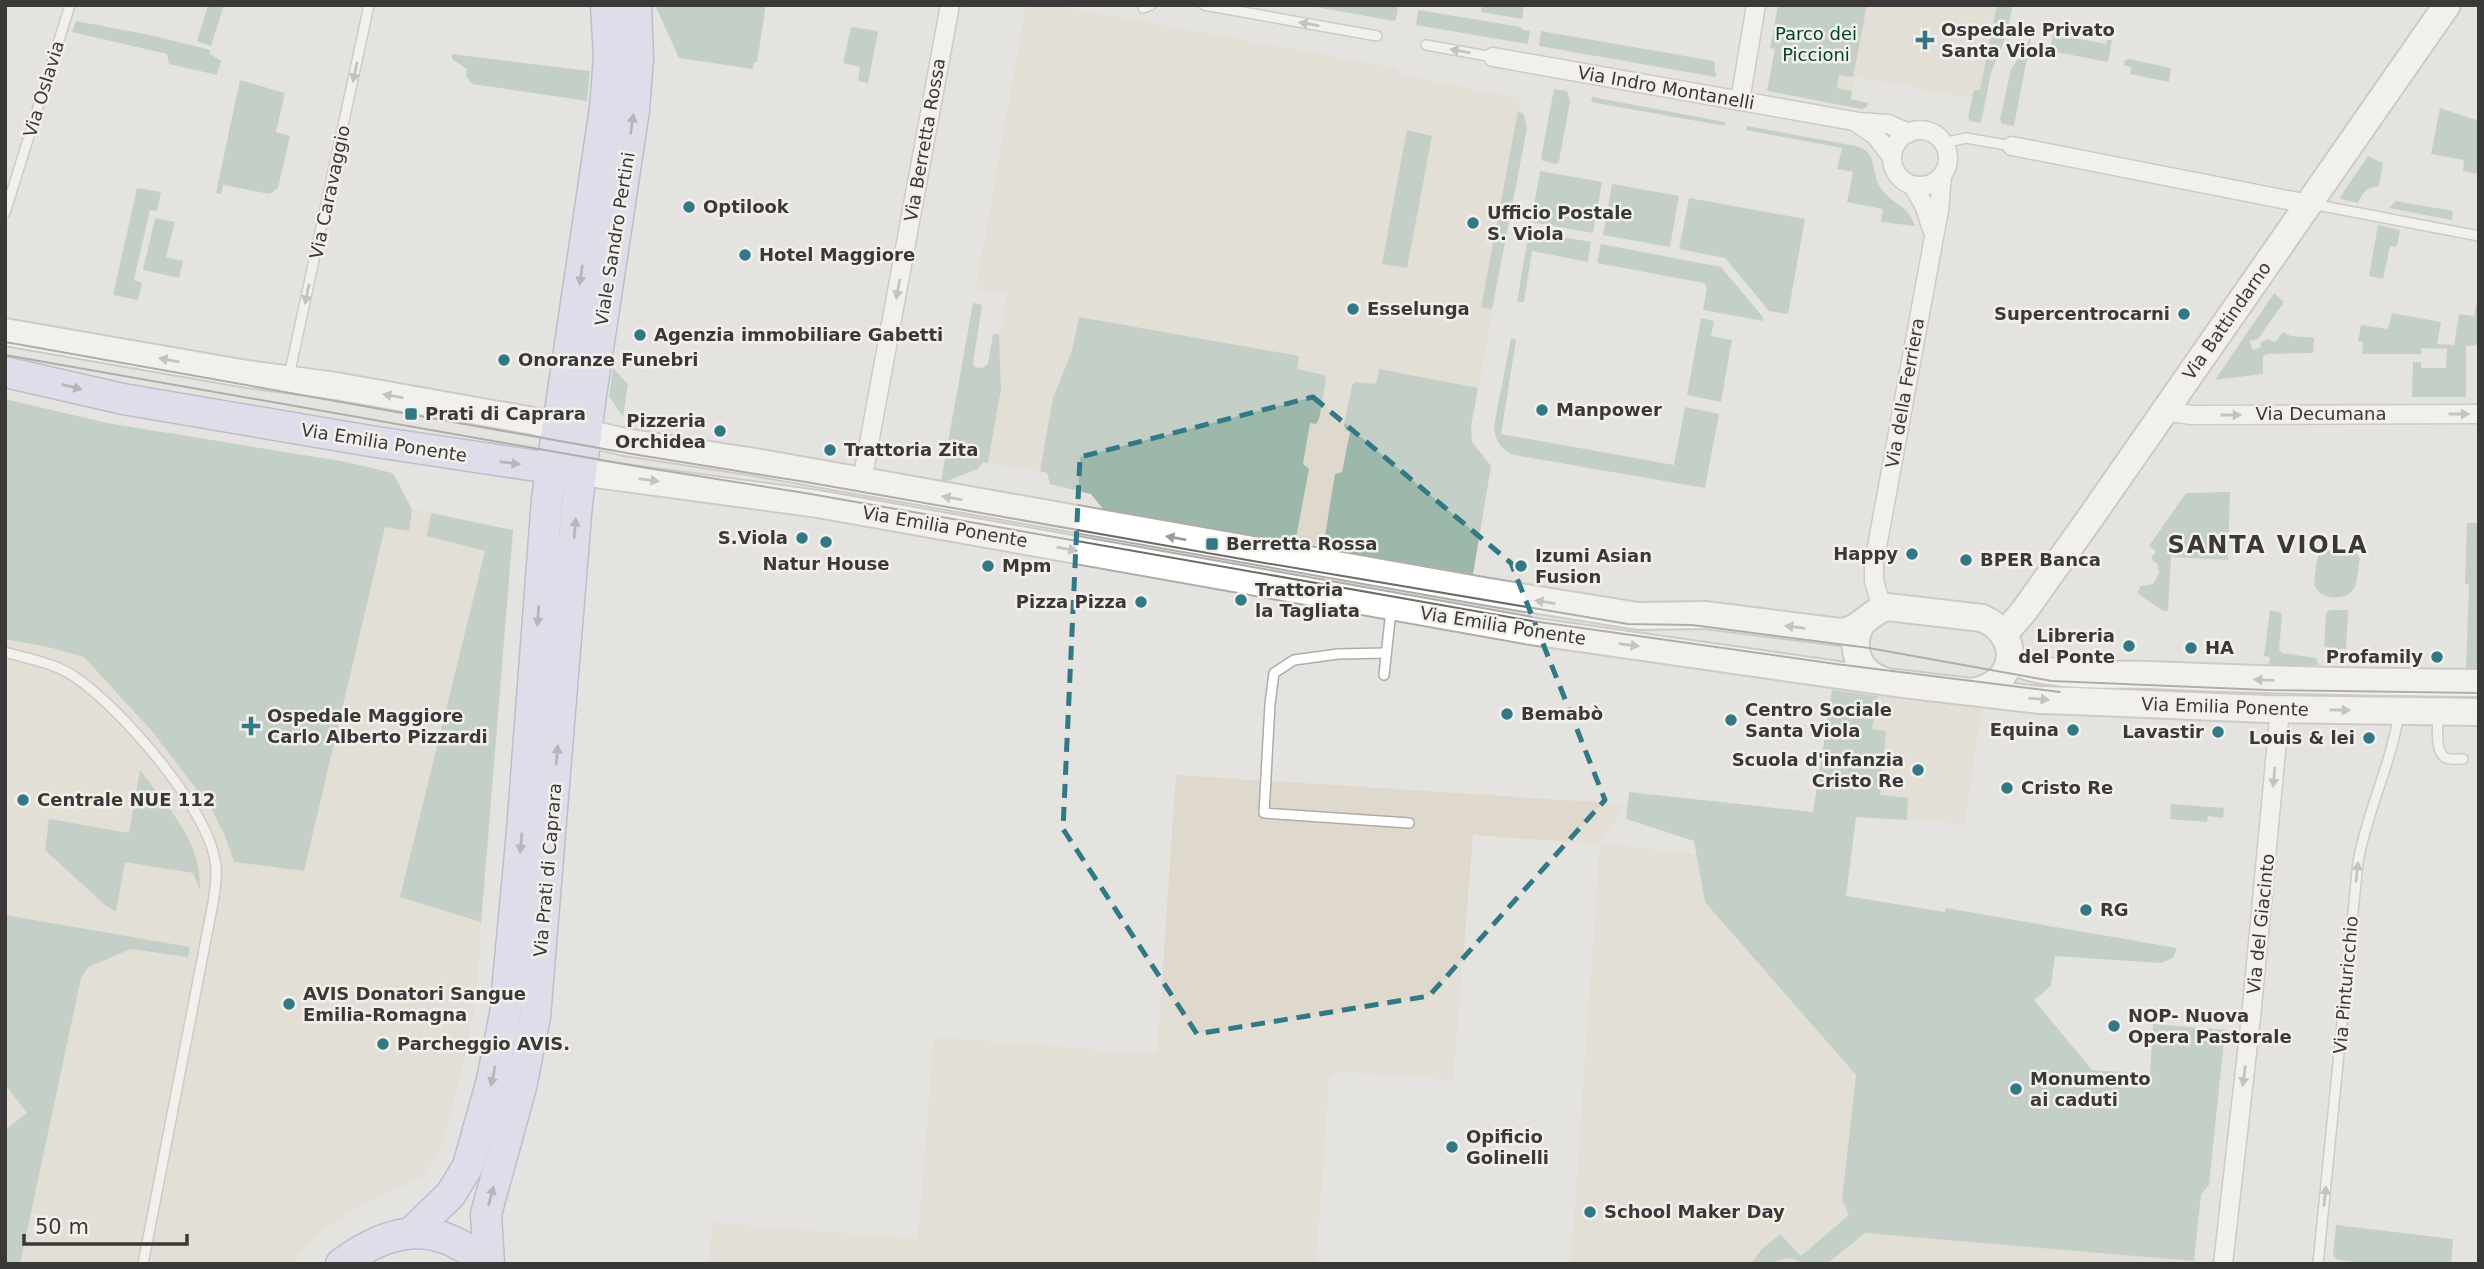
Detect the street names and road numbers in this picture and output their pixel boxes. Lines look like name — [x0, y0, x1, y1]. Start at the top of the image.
street label: Via Oslavia — [19, 38, 68, 140]
street label: Via Berretta Rossa — [900, 57, 949, 223]
street label: Via Indro Montanelli — [1576, 62, 1756, 113]
street label: Via Caravaggio — [305, 123, 354, 261]
street label: Viale Sandro Pertini — [590, 150, 639, 327]
street label: Via Battindarno — [2178, 258, 2275, 384]
street label: Via della Ferriera — [1881, 316, 1928, 470]
street label: Via Decumana — [2256, 403, 2386, 424]
street label: Via Emilia Ponente — [300, 419, 468, 466]
street label: Via Emilia Ponente — [861, 502, 1029, 551]
street label: Via Emilia Ponente — [1419, 602, 1587, 649]
street label: Via Emilia Ponente — [2141, 693, 2309, 720]
street label: Via Prati di Caprara — [529, 782, 566, 958]
street label: Via del Giacinto — [2243, 853, 2278, 995]
street label: Via Pinturicchio — [2329, 915, 2362, 1055]

